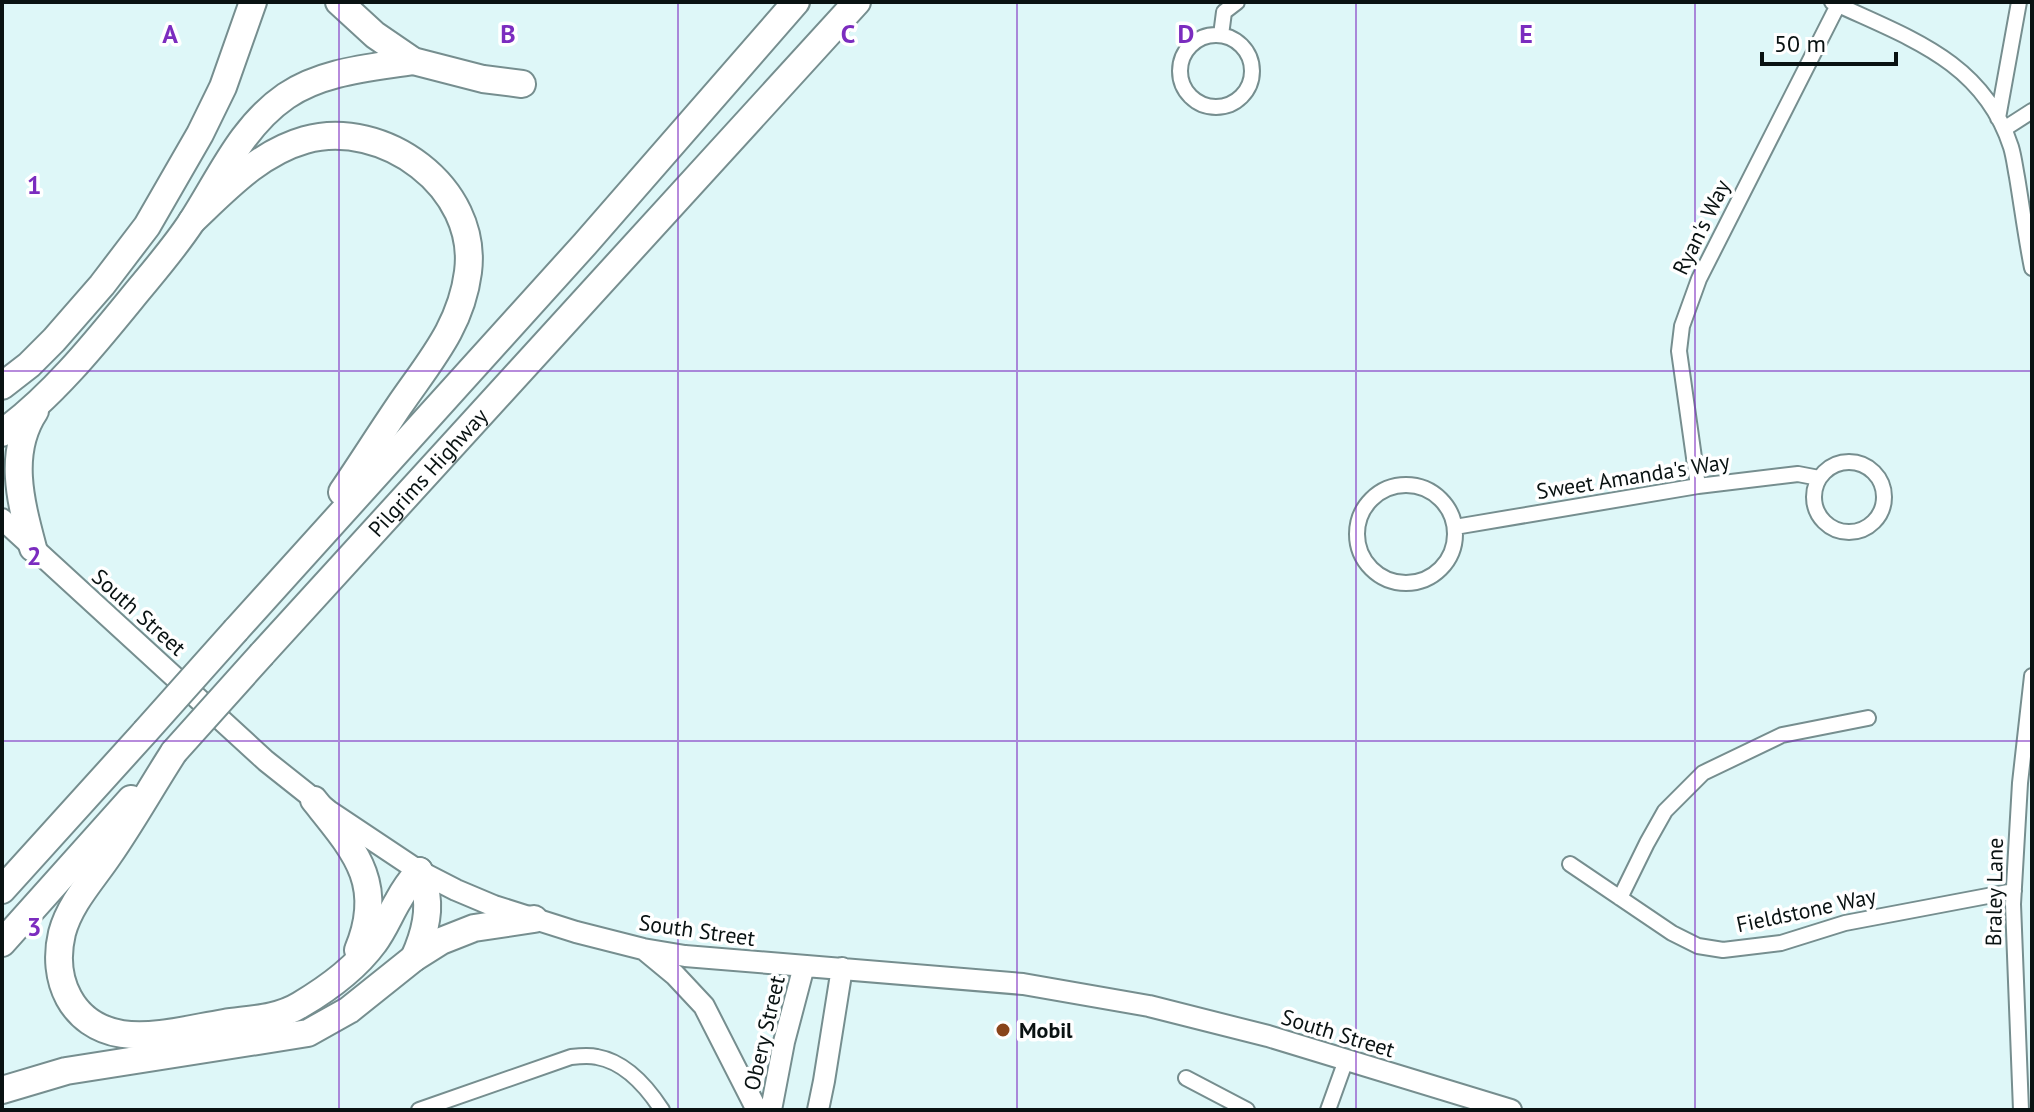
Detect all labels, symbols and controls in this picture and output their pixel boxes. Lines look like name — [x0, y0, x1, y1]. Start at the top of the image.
scale bar — [1762, 16, 1896, 66]
text: A — [162, 17, 178, 50]
text: B — [500, 17, 516, 50]
text: C — [841, 17, 855, 50]
text: D — [1178, 17, 1194, 50]
text: E — [1519, 17, 1533, 50]
text: 50 m — [1774, 28, 1826, 59]
text: 1 — [27, 168, 41, 201]
street label: Ryan's Way — [1666, 174, 1736, 279]
street label: Pilgrims Highway — [362, 401, 494, 543]
street label: Sweet Amanda's Way — [1534, 447, 1732, 505]
text: 2 — [27, 539, 41, 572]
street label: South Street — [86, 562, 192, 662]
street label: Braley Lane — [1979, 837, 2009, 947]
street label: Fieldstone Way — [1734, 881, 1879, 938]
street label: South Street — [637, 908, 757, 952]
text: 3 — [27, 910, 41, 943]
street label: Obery Street — [737, 972, 791, 1093]
street label: South Street — [1278, 1003, 1398, 1064]
place label: Mobil — [1019, 1016, 1073, 1044]
marker: Mobil — [994, 1021, 1012, 1039]

